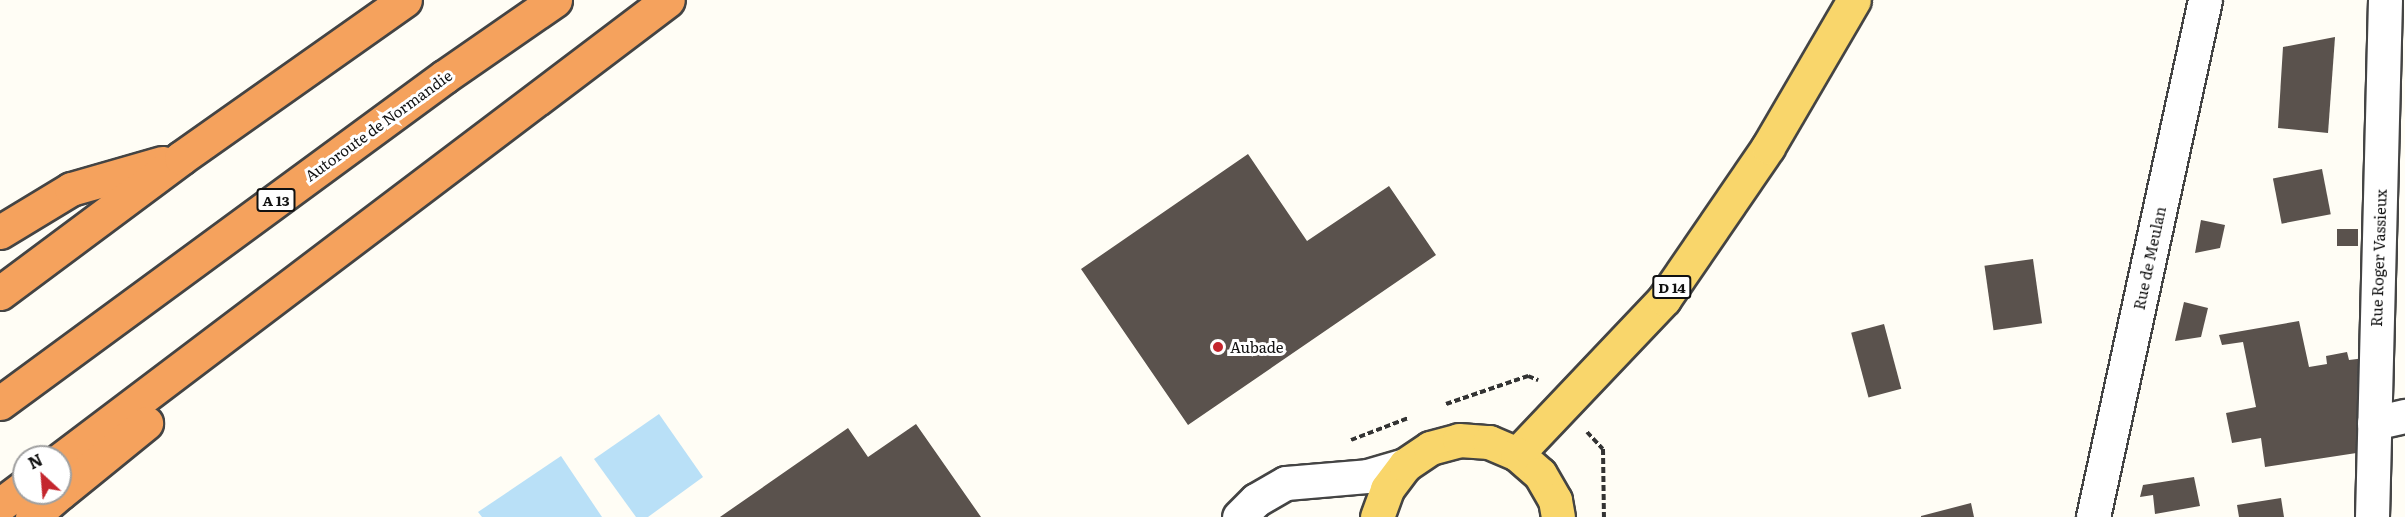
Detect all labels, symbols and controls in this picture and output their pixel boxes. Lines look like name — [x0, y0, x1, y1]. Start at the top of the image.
street label: Autoroute de Normandie — [301, 66, 455, 184]
road number: A 13 — [256, 189, 296, 211]
street label: Rue Roger Vassieux — [2367, 189, 2389, 327]
street label: Rue de Meulan — [2129, 205, 2169, 311]
road number: D 14 — [1651, 276, 1693, 298]
place label: Aubade — [1230, 338, 1284, 356]
marker: Aubade — [1211, 340, 1225, 354]
north arrow — [12, 445, 72, 505]
text: N — [24, 447, 46, 474]

